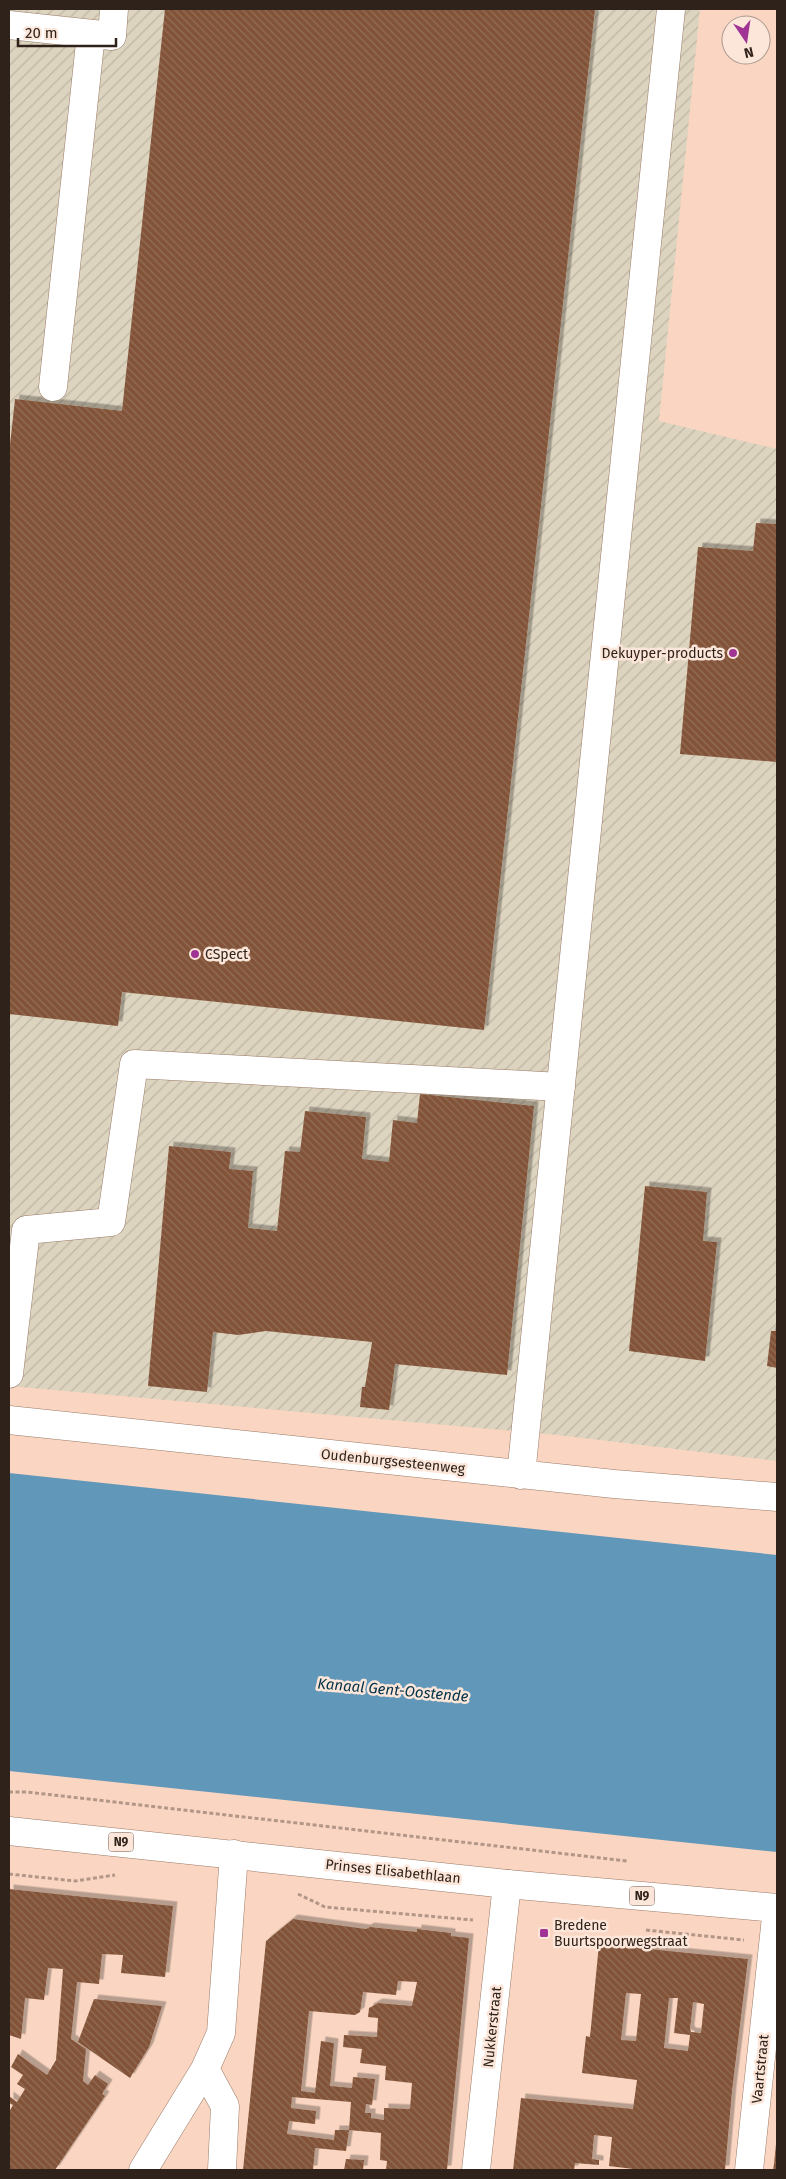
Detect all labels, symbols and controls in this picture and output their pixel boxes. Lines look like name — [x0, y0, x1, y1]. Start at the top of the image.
scale bar — [18, 15, 115, 47]
north arrow — [721, 15, 771, 65]
text: 20 m — [25, 24, 58, 42]
text: N — [742, 43, 755, 62]
place label: Dekuyper-products — [601, 645, 723, 662]
marker: Dekuyper-products — [727, 647, 739, 659]
place label: CSpect — [205, 946, 249, 963]
marker: CSpect — [189, 948, 201, 960]
street label: Oudenburgsesteenweg — [320, 1445, 467, 1478]
water label: Kanaal Gent-Oostende — [317, 1674, 469, 1706]
road number: N9 — [108, 1832, 134, 1851]
street label: Prinses Elisabethlaan — [324, 1856, 461, 1887]
road number: N9 — [630, 1886, 654, 1905]
place label: Bredene Buurtspoorwegstraat — [554, 1917, 688, 1950]
marker: Bredene Buurtspoorwegstraat — [538, 1927, 550, 1939]
street label: Nukkerstraat — [480, 1985, 505, 2068]
street label: Vaartstraat — [748, 2033, 773, 2105]

